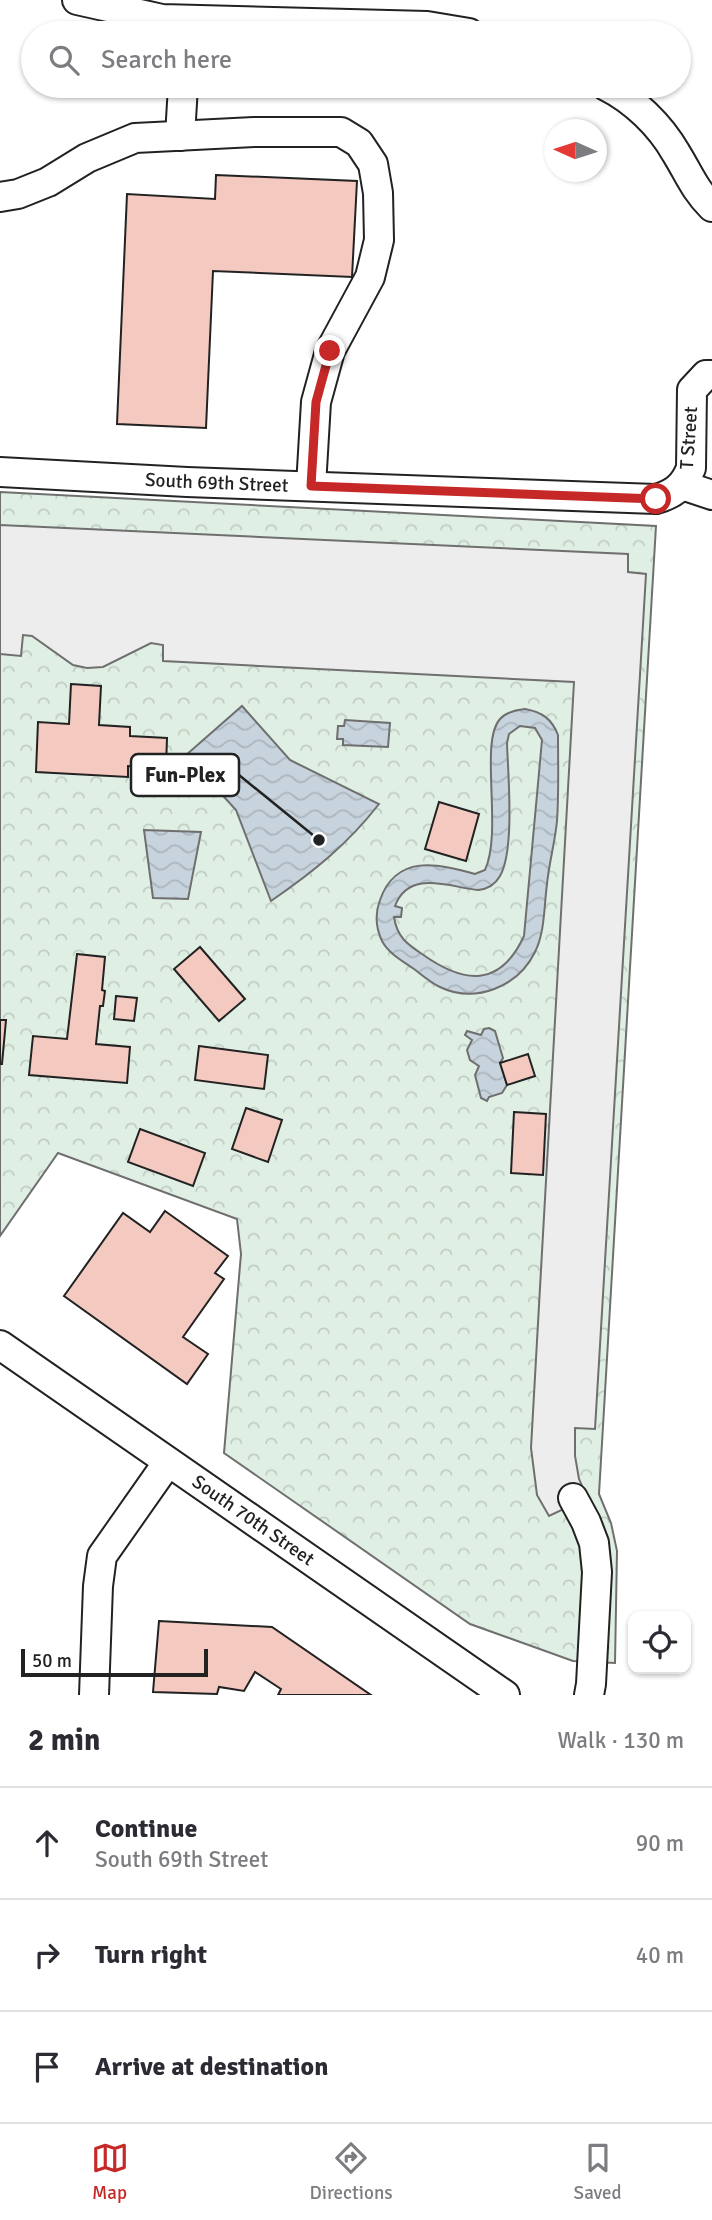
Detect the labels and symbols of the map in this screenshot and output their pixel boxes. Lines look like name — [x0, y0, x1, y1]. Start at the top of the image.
north arrow — [544, 119, 607, 182]
route end — [314, 335, 345, 366]
street label: T Street — [675, 405, 703, 470]
street label: South 69th Street — [144, 468, 289, 498]
route start — [640, 483, 671, 514]
callout: Fun-Plex — [131, 754, 239, 796]
text: Fun-Plex — [145, 762, 226, 788]
street label: South 70th Street — [187, 1470, 319, 1571]
scale bar — [21, 1646, 208, 1678]

